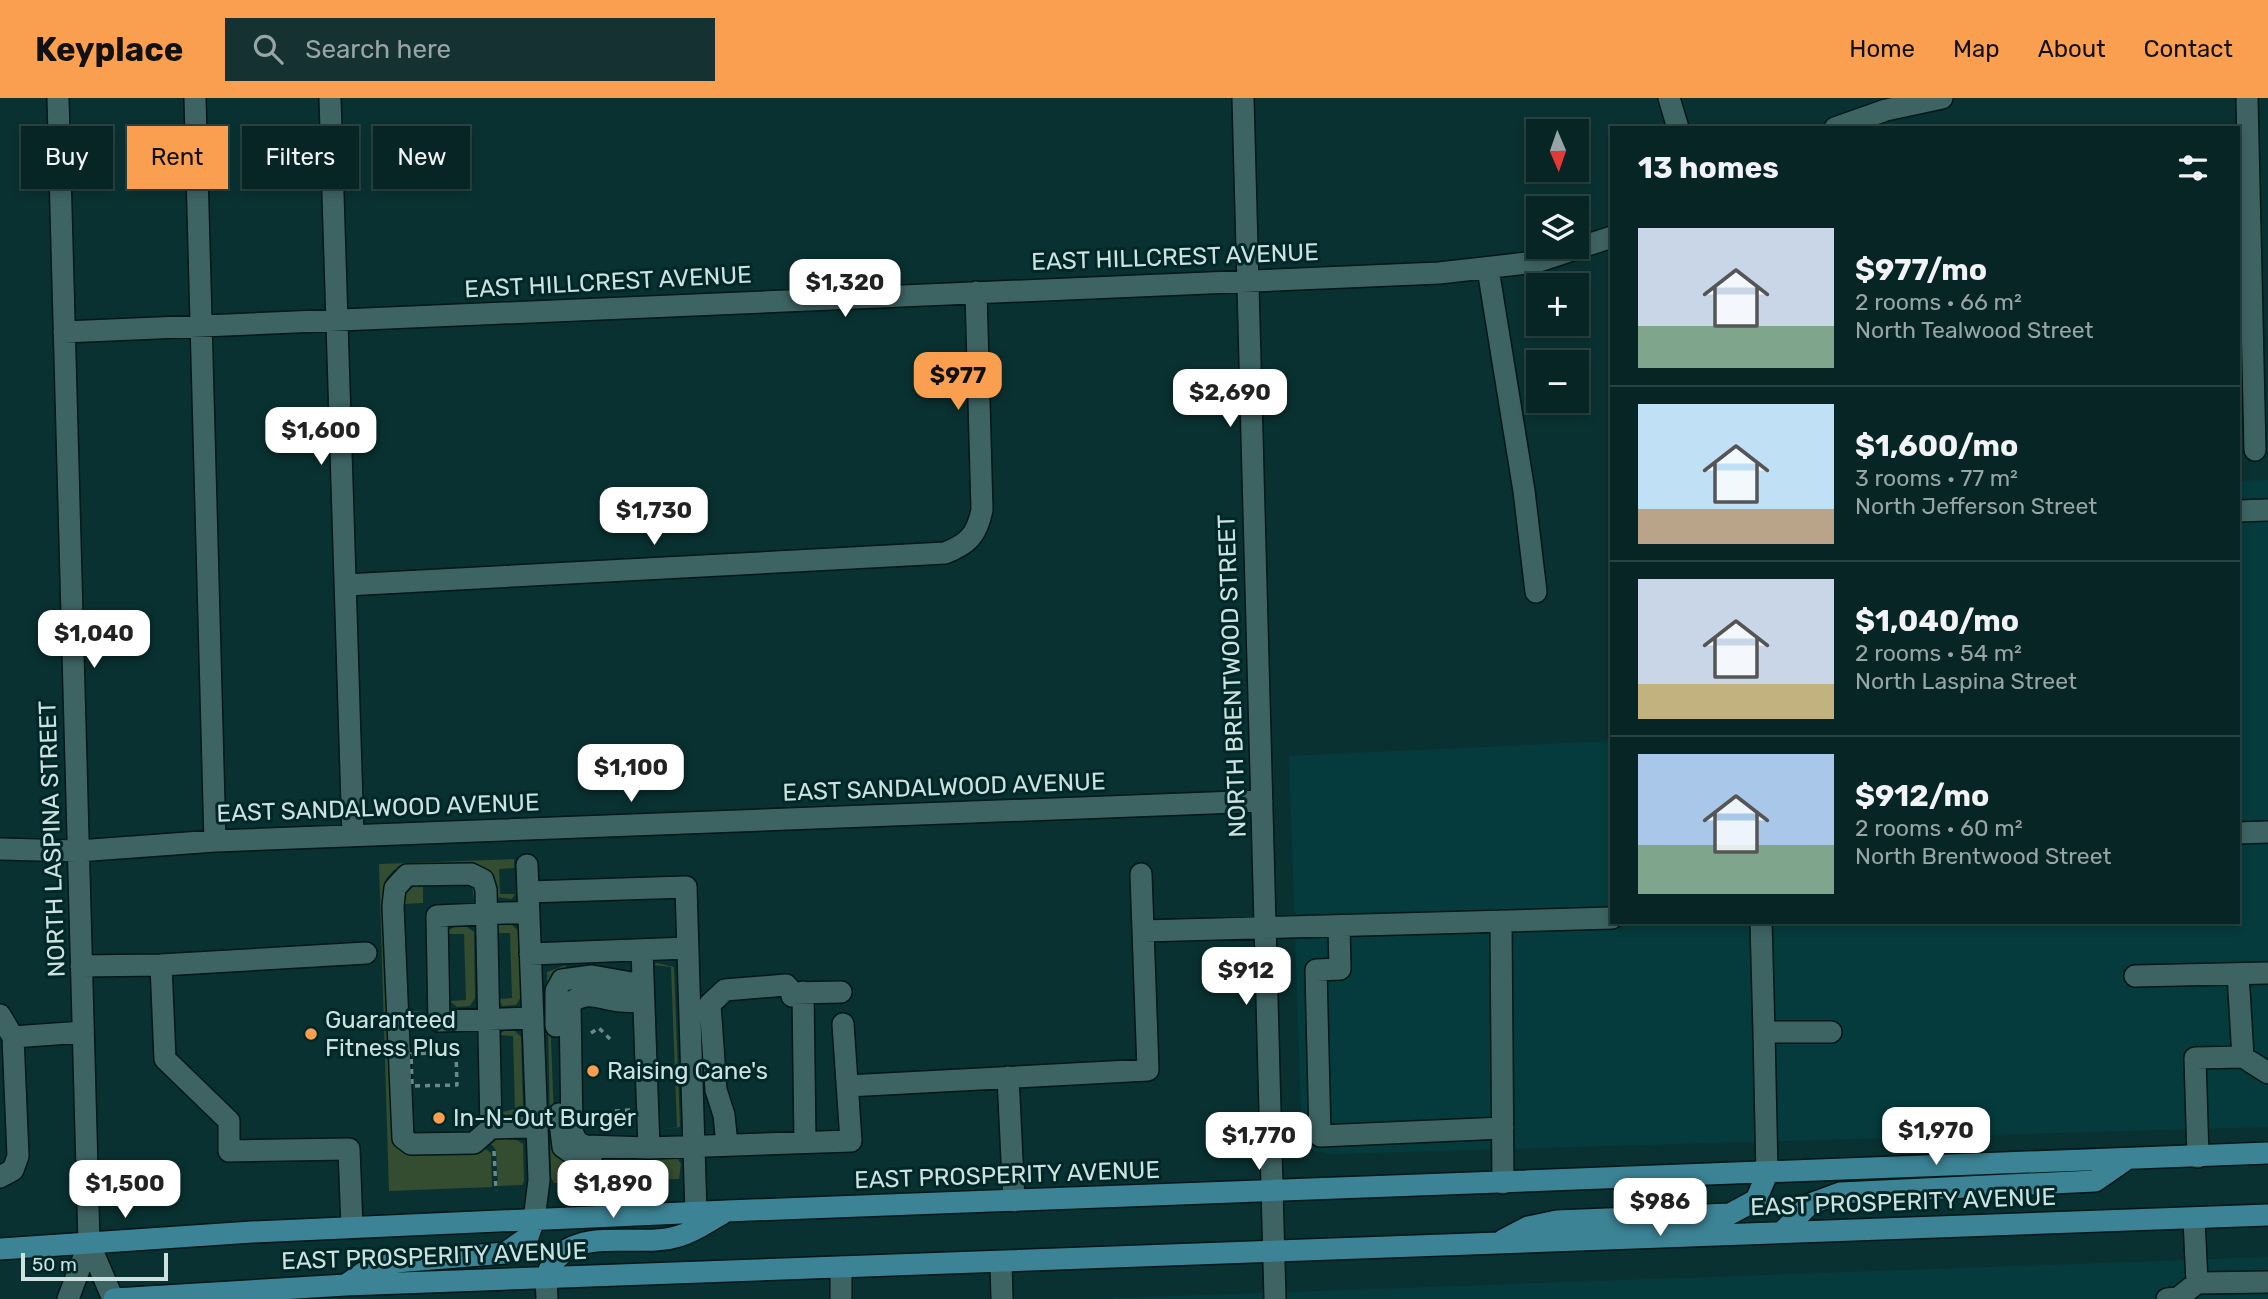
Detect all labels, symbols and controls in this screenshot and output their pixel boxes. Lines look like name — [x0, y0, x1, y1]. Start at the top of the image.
search box — [225, 18, 715, 81]
text: Keyplace — [35, 30, 183, 69]
icon: search — [249, 30, 287, 68]
text: Search here — [305, 34, 451, 65]
text: Home — [1849, 35, 1915, 63]
text: Map — [1953, 35, 2000, 63]
text: About — [2038, 35, 2106, 63]
text: Contact — [2144, 35, 2233, 63]
north arrow — [1526, 119, 1589, 182]
map controls — [1526, 119, 1589, 413]
chip: Buy — [21, 126, 113, 189]
chip: Rent — [127, 126, 228, 189]
chip: Filters — [242, 126, 359, 189]
chip: New — [373, 126, 470, 189]
icon: filters — [2174, 149, 2212, 187]
text: 13 homes — [1638, 150, 1779, 186]
button: layers — [1526, 196, 1589, 259]
street label: EAST HILLCREST AVENUE — [1031, 238, 1319, 276]
text: $977/mo — [1855, 252, 1987, 288]
icon: home — [1694, 256, 1778, 340]
street label: EAST HILLCREST AVENUE — [464, 260, 752, 304]
pin: $1,320 — [788, 260, 902, 319]
text: $1,320 — [806, 268, 884, 296]
button: + — [1526, 273, 1589, 336]
text: 2 rooms · 66 m² — [1855, 288, 2022, 316]
text: North Tealwood Street — [1855, 316, 2094, 344]
button: − — [1526, 350, 1589, 413]
pin: $977 — [917, 352, 999, 412]
text: $977 — [930, 361, 986, 389]
pin: $2,690 — [1173, 370, 1287, 429]
text: $2,690 — [1189, 378, 1271, 406]
pin: $1,600 — [264, 408, 378, 467]
text: $1,600 — [281, 416, 361, 444]
text: $1,600/mo — [1855, 428, 2018, 464]
icon: home — [1694, 432, 1778, 516]
text: 3 rooms · 77 m² — [1855, 464, 2018, 492]
pin: $1,730 — [597, 488, 711, 547]
text: North Jefferson Street — [1855, 492, 2097, 520]
text: $1,730 — [616, 496, 692, 524]
street label: NORTH BRENTWOOD STREET — [1212, 514, 1252, 838]
text: $1,040/mo — [1855, 603, 2019, 639]
icon: home — [1694, 607, 1778, 691]
pin: $1,040 — [37, 610, 151, 670]
text: $1,040 — [54, 619, 134, 647]
text: 2 rooms · 54 m² — [1855, 639, 2022, 667]
text: North Laspina Street — [1855, 667, 2077, 695]
street label: NORTH LASPINA STREET — [33, 700, 71, 978]
pin: $1,100 — [574, 744, 688, 804]
text: $1,100 — [594, 753, 668, 781]
street label: EAST SANDALWOOD AVENUE — [782, 767, 1106, 807]
text: $912/mo — [1855, 778, 1989, 814]
icon: home — [1694, 782, 1778, 866]
street label: EAST SANDALWOOD AVENUE — [216, 788, 540, 828]
text: 2 rooms · 60 m² — [1855, 814, 2023, 842]
text: North Brentwood Street — [1855, 842, 2111, 870]
pin: $912 — [1205, 948, 1287, 1007]
text: $912 — [1218, 956, 1274, 984]
place label: Guaranteed Fitness Plus — [325, 1006, 460, 1062]
marker: Guaranteed Fitness Plus — [303, 1026, 319, 1042]
place label: Raising Cane's — [607, 1057, 768, 1085]
marker: Raising Cane's — [585, 1063, 601, 1079]
place label: In-N-Out Burger — [453, 1104, 636, 1132]
pin: $1,970 — [1879, 1108, 1993, 1167]
marker: In-N-Out Burger — [431, 1110, 447, 1126]
pin: $1,770 — [1202, 1112, 1316, 1172]
text: $1,970 — [1898, 1116, 1974, 1144]
text: $1,770 — [1222, 1121, 1296, 1149]
street label: EAST PROSPERITY AVENUE — [854, 1156, 1160, 1194]
pin: $1,500 — [68, 1160, 182, 1220]
pin: $1,890 — [556, 1160, 670, 1220]
text: $1,500 — [85, 1169, 165, 1197]
text: $1,890 — [573, 1169, 653, 1197]
pin: $986 — [1619, 1178, 1701, 1238]
street label: EAST PROSPERITY AVENUE — [1750, 1183, 2056, 1221]
text: $986 — [1630, 1187, 1690, 1215]
street label: EAST PROSPERITY AVENUE — [281, 1237, 587, 1275]
scale bar — [21, 1250, 168, 1282]
text: 50 m — [32, 1253, 77, 1276]

